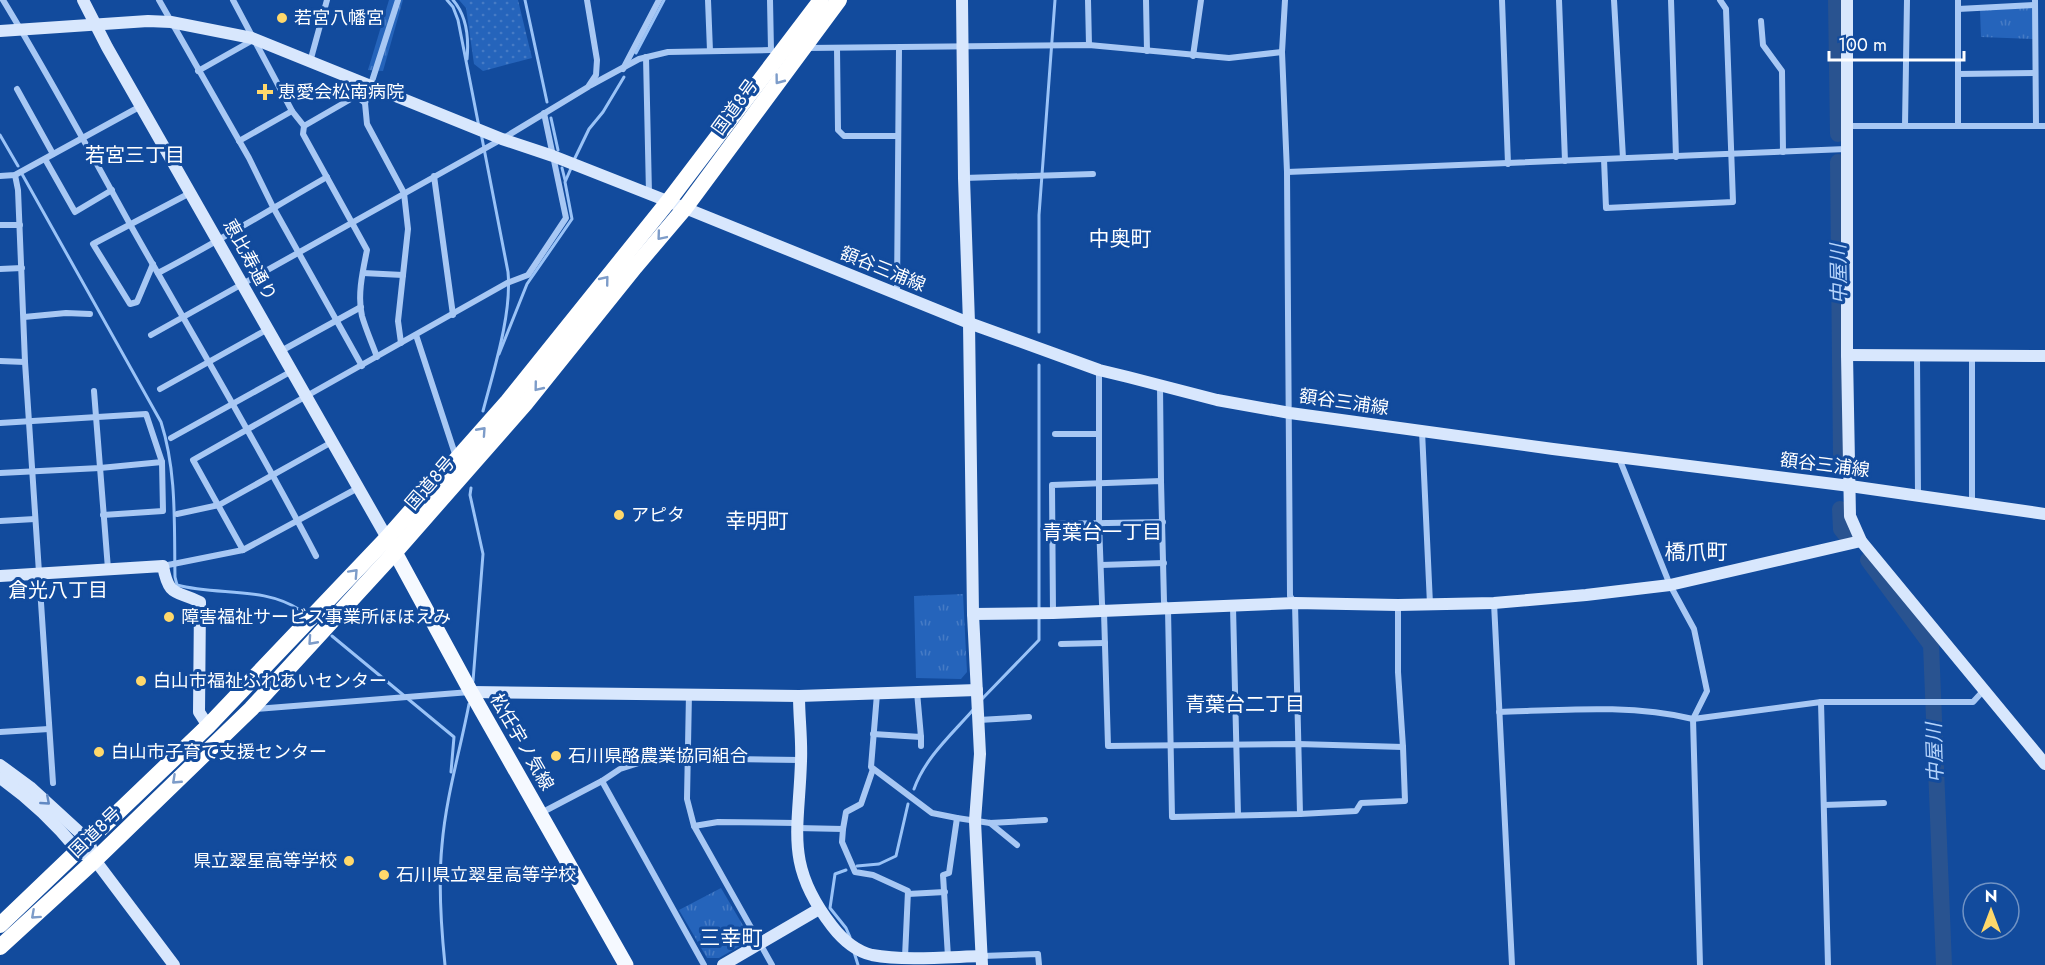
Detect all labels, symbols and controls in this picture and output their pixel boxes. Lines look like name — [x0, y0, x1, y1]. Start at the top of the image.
place label: 若宮八幡宮 — [294, 5, 384, 31]
marker: 若宮八幡宮 — [275, 11, 289, 25]
scale bar — [1829, 24, 1964, 62]
text: 100 m — [1838, 32, 1887, 58]
street label: 国道8号 — [706, 74, 764, 140]
one-way arrow — [775, 74, 786, 85]
place label: 恵愛会松南病院 — [278, 79, 404, 105]
marker: 恵愛会松南病院 — [256, 83, 274, 101]
district label: 若宮三丁目 — [85, 141, 185, 170]
street label: 恵比寿通り — [217, 214, 283, 306]
district label: 中奥町 — [1089, 224, 1152, 254]
one-way arrow — [657, 229, 668, 240]
street label: 額谷三浦線 — [836, 240, 930, 298]
water label: 中屋川 — [1824, 242, 1854, 304]
one-way arrow — [598, 276, 609, 287]
one-way arrow — [535, 381, 546, 392]
street label: 額谷三浦線 — [1298, 383, 1390, 421]
one-way arrow — [475, 427, 486, 438]
street label: 額谷三浦線 — [1779, 447, 1871, 483]
street label: 国道8号 — [399, 450, 461, 516]
place label: アピタ — [631, 502, 685, 528]
district label: 幸明町 — [726, 506, 789, 536]
marker: アピタ — [612, 508, 626, 522]
district label: 青葉台一丁目 — [1042, 518, 1162, 547]
district label: 橋爪町 — [1665, 537, 1728, 567]
one-way arrow — [347, 569, 358, 580]
district label: 倉光八丁目 — [8, 576, 108, 605]
place label: 障害福祉サービス事業所ほほえみ — [181, 604, 451, 630]
marker: 障害福祉サービス事業所ほほえみ — [162, 610, 176, 624]
one-way arrow — [308, 635, 319, 645]
place label: 白山市福祉ふれあいセンター — [153, 668, 387, 694]
marker: 白山市福祉ふれあいセンター — [134, 674, 148, 688]
street label: 松任宇ノ気線 — [484, 689, 560, 795]
district label: 青葉台二丁目 — [1185, 690, 1305, 719]
water label: 中屋川 — [1919, 721, 1951, 783]
place label: 白山市子育て支援センター — [111, 739, 327, 765]
place label: 石川県酪農業協同組合 — [568, 743, 748, 769]
marker: 白山市子育て支援センター — [92, 745, 106, 759]
marker: 石川県酪農業協同組合 — [549, 749, 563, 763]
one-way arrow — [172, 773, 183, 784]
one-way arrow — [39, 794, 50, 805]
street label: 国道8号 — [63, 800, 127, 864]
place label: 県立翠星高等学校 — [193, 848, 337, 874]
marker: 県立翠星高等学校 — [342, 854, 356, 868]
place label: 石川県立翠星高等学校 — [396, 862, 576, 888]
marker: 石川県立翠星高等学校 — [377, 868, 391, 882]
north arrow — [1961, 881, 2021, 941]
text: N — [1985, 885, 1997, 908]
one-way arrow — [31, 908, 42, 919]
district label: 三幸町 — [700, 923, 763, 953]

